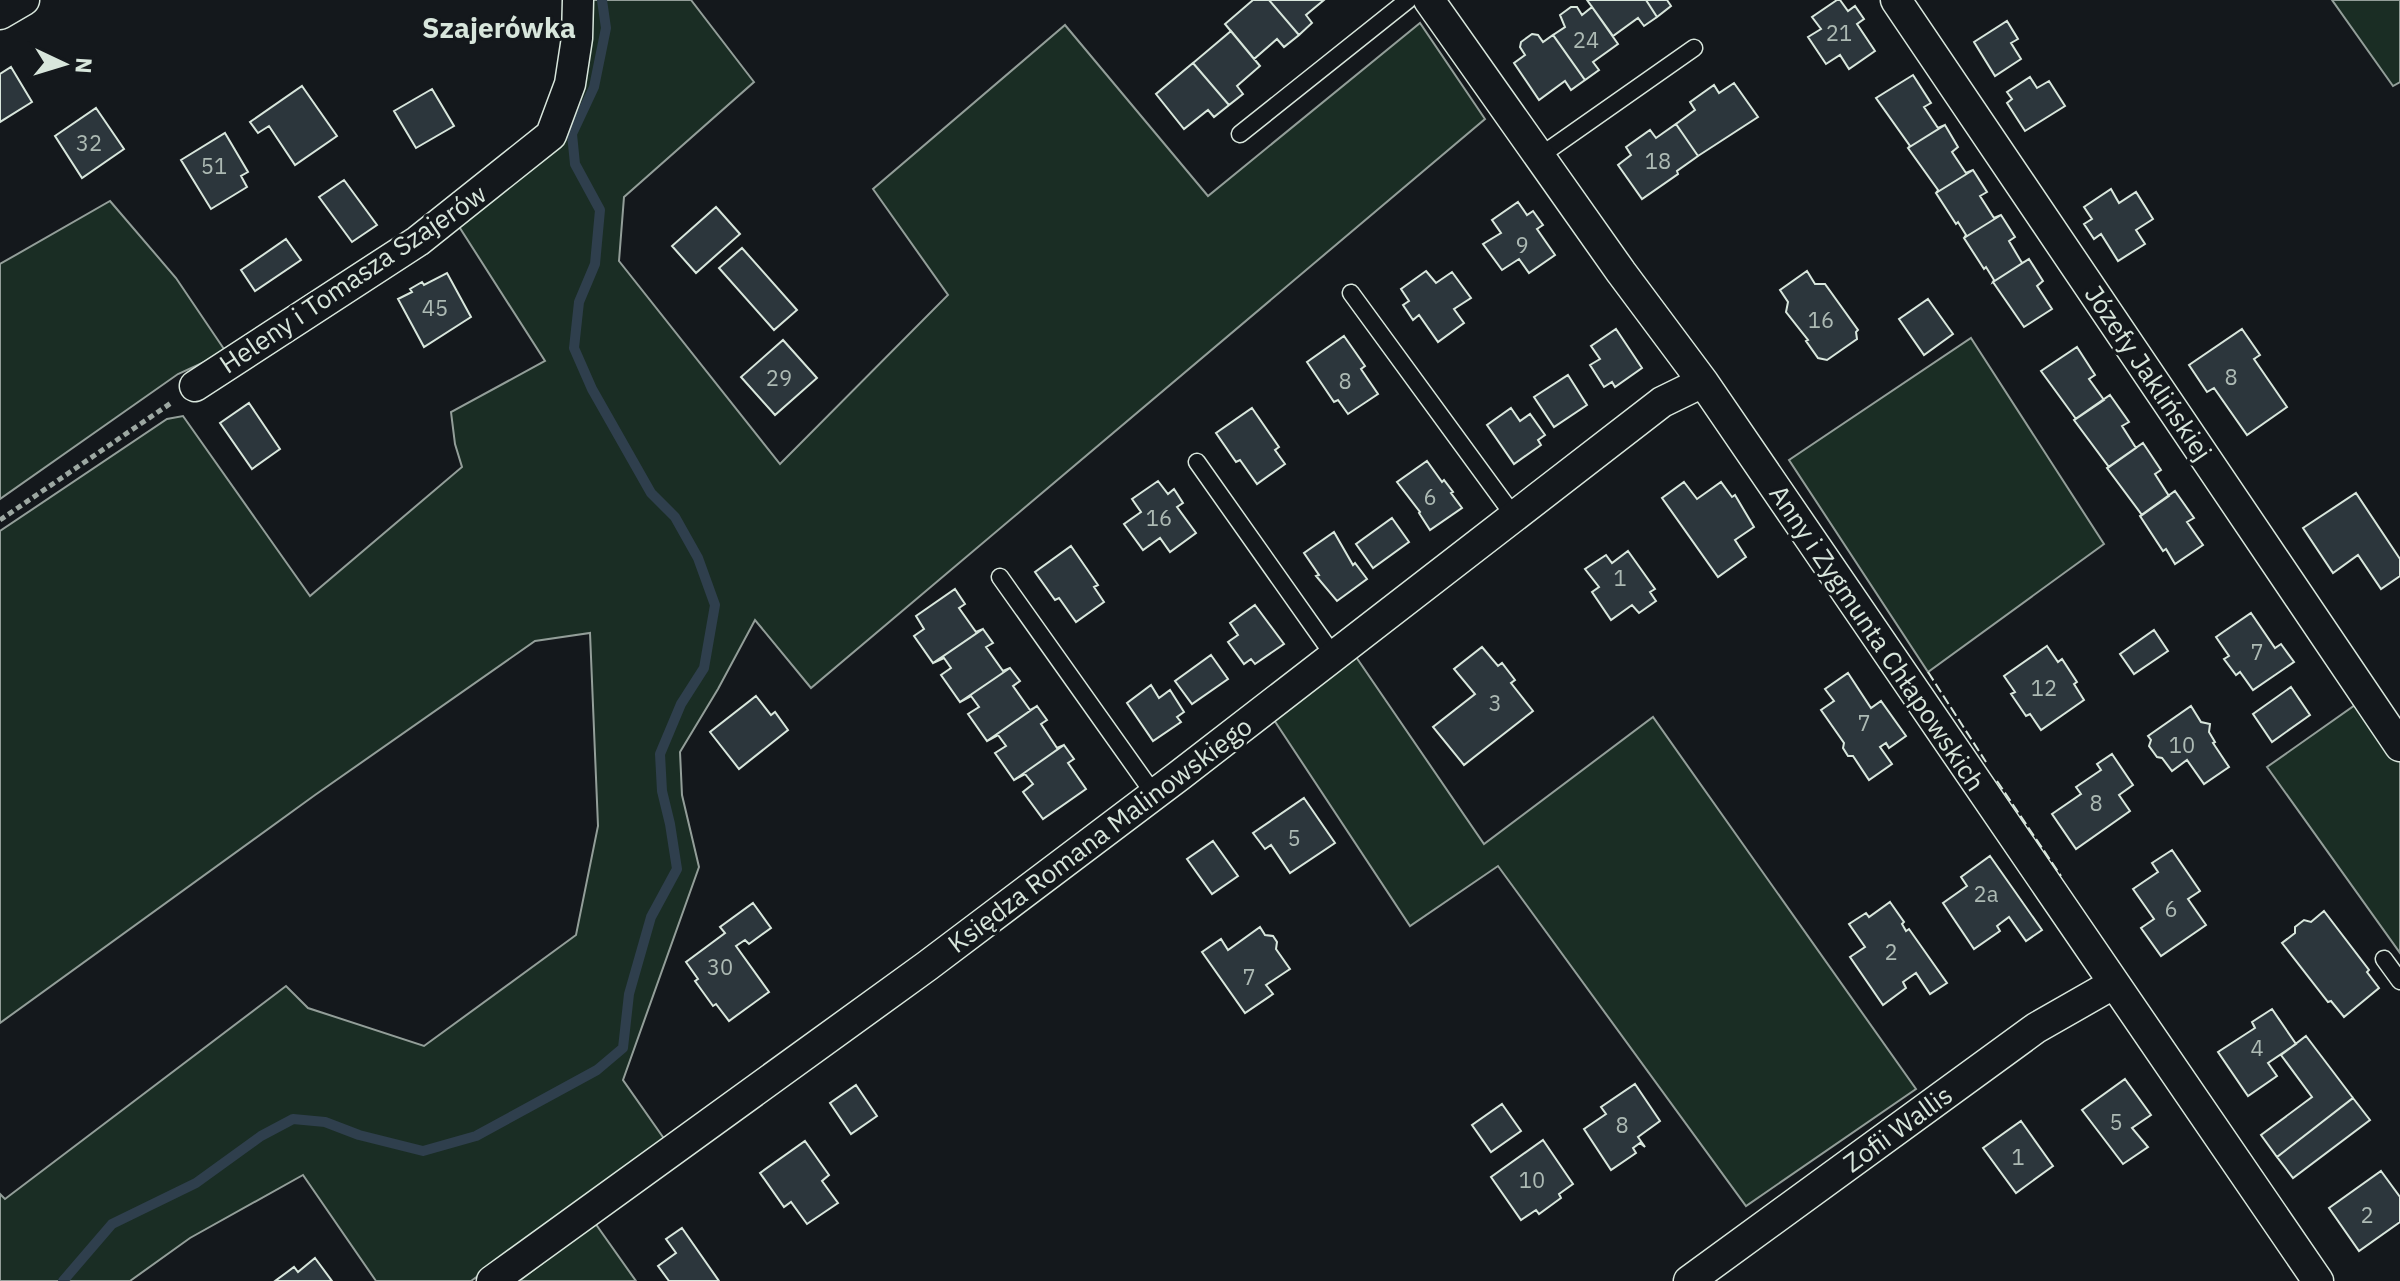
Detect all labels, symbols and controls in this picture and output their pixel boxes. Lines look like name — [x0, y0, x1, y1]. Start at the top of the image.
district label: Szajerówka — [422, 9, 576, 46]
house number: 21 — [1826, 18, 1852, 47]
north arrow — [24, 24, 104, 104]
house number: 24 — [1573, 25, 1599, 54]
text: N — [69, 56, 99, 74]
house number: 32 — [76, 128, 102, 157]
house number: 18 — [1645, 146, 1671, 175]
house number: 51 — [201, 151, 227, 180]
street label: Heleny i Tomasza Szajerów — [212, 176, 492, 380]
house number: 9 — [1515, 230, 1529, 259]
street label: Józefy Jaklińskiej — [2078, 278, 2220, 467]
house number: 45 — [422, 293, 448, 322]
house number: 16 — [1808, 305, 1834, 334]
house number: 8 — [2224, 362, 2238, 391]
house number: 29 — [766, 363, 792, 392]
house number: 8 — [1338, 366, 1352, 395]
street label: Anny i Zygmunta Chłapowskich — [1762, 478, 1993, 797]
house number: 6 — [1423, 482, 1437, 511]
house number: 16 — [1146, 503, 1172, 532]
house number: 1 — [1613, 563, 1627, 592]
house number: 7 — [2250, 637, 2264, 666]
house number: 12 — [2031, 673, 2057, 702]
house number: 3 — [1488, 688, 1502, 717]
house number: 7 — [1857, 708, 1871, 737]
street label: Księdza Romana Malinowskiego — [941, 709, 1258, 960]
house number: 10 — [2169, 730, 2195, 759]
house number: 8 — [2089, 788, 2103, 817]
house number: 5 — [1287, 823, 1301, 852]
house number: 2a — [1974, 879, 1999, 908]
house number: 6 — [2164, 894, 2178, 923]
house number: 2 — [1884, 937, 1898, 966]
house number: 30 — [707, 952, 733, 981]
house number: 7 — [1242, 962, 1256, 991]
house number: 4 — [2250, 1033, 2264, 1062]
street label: Zofii Wallis — [1836, 1077, 1959, 1179]
house number: 5 — [2109, 1107, 2123, 1136]
house number: 8 — [1615, 1110, 1629, 1139]
house number: 1 — [2011, 1142, 2025, 1171]
house number: 10 — [1519, 1165, 1545, 1194]
house number: 2 — [2360, 1200, 2374, 1229]

